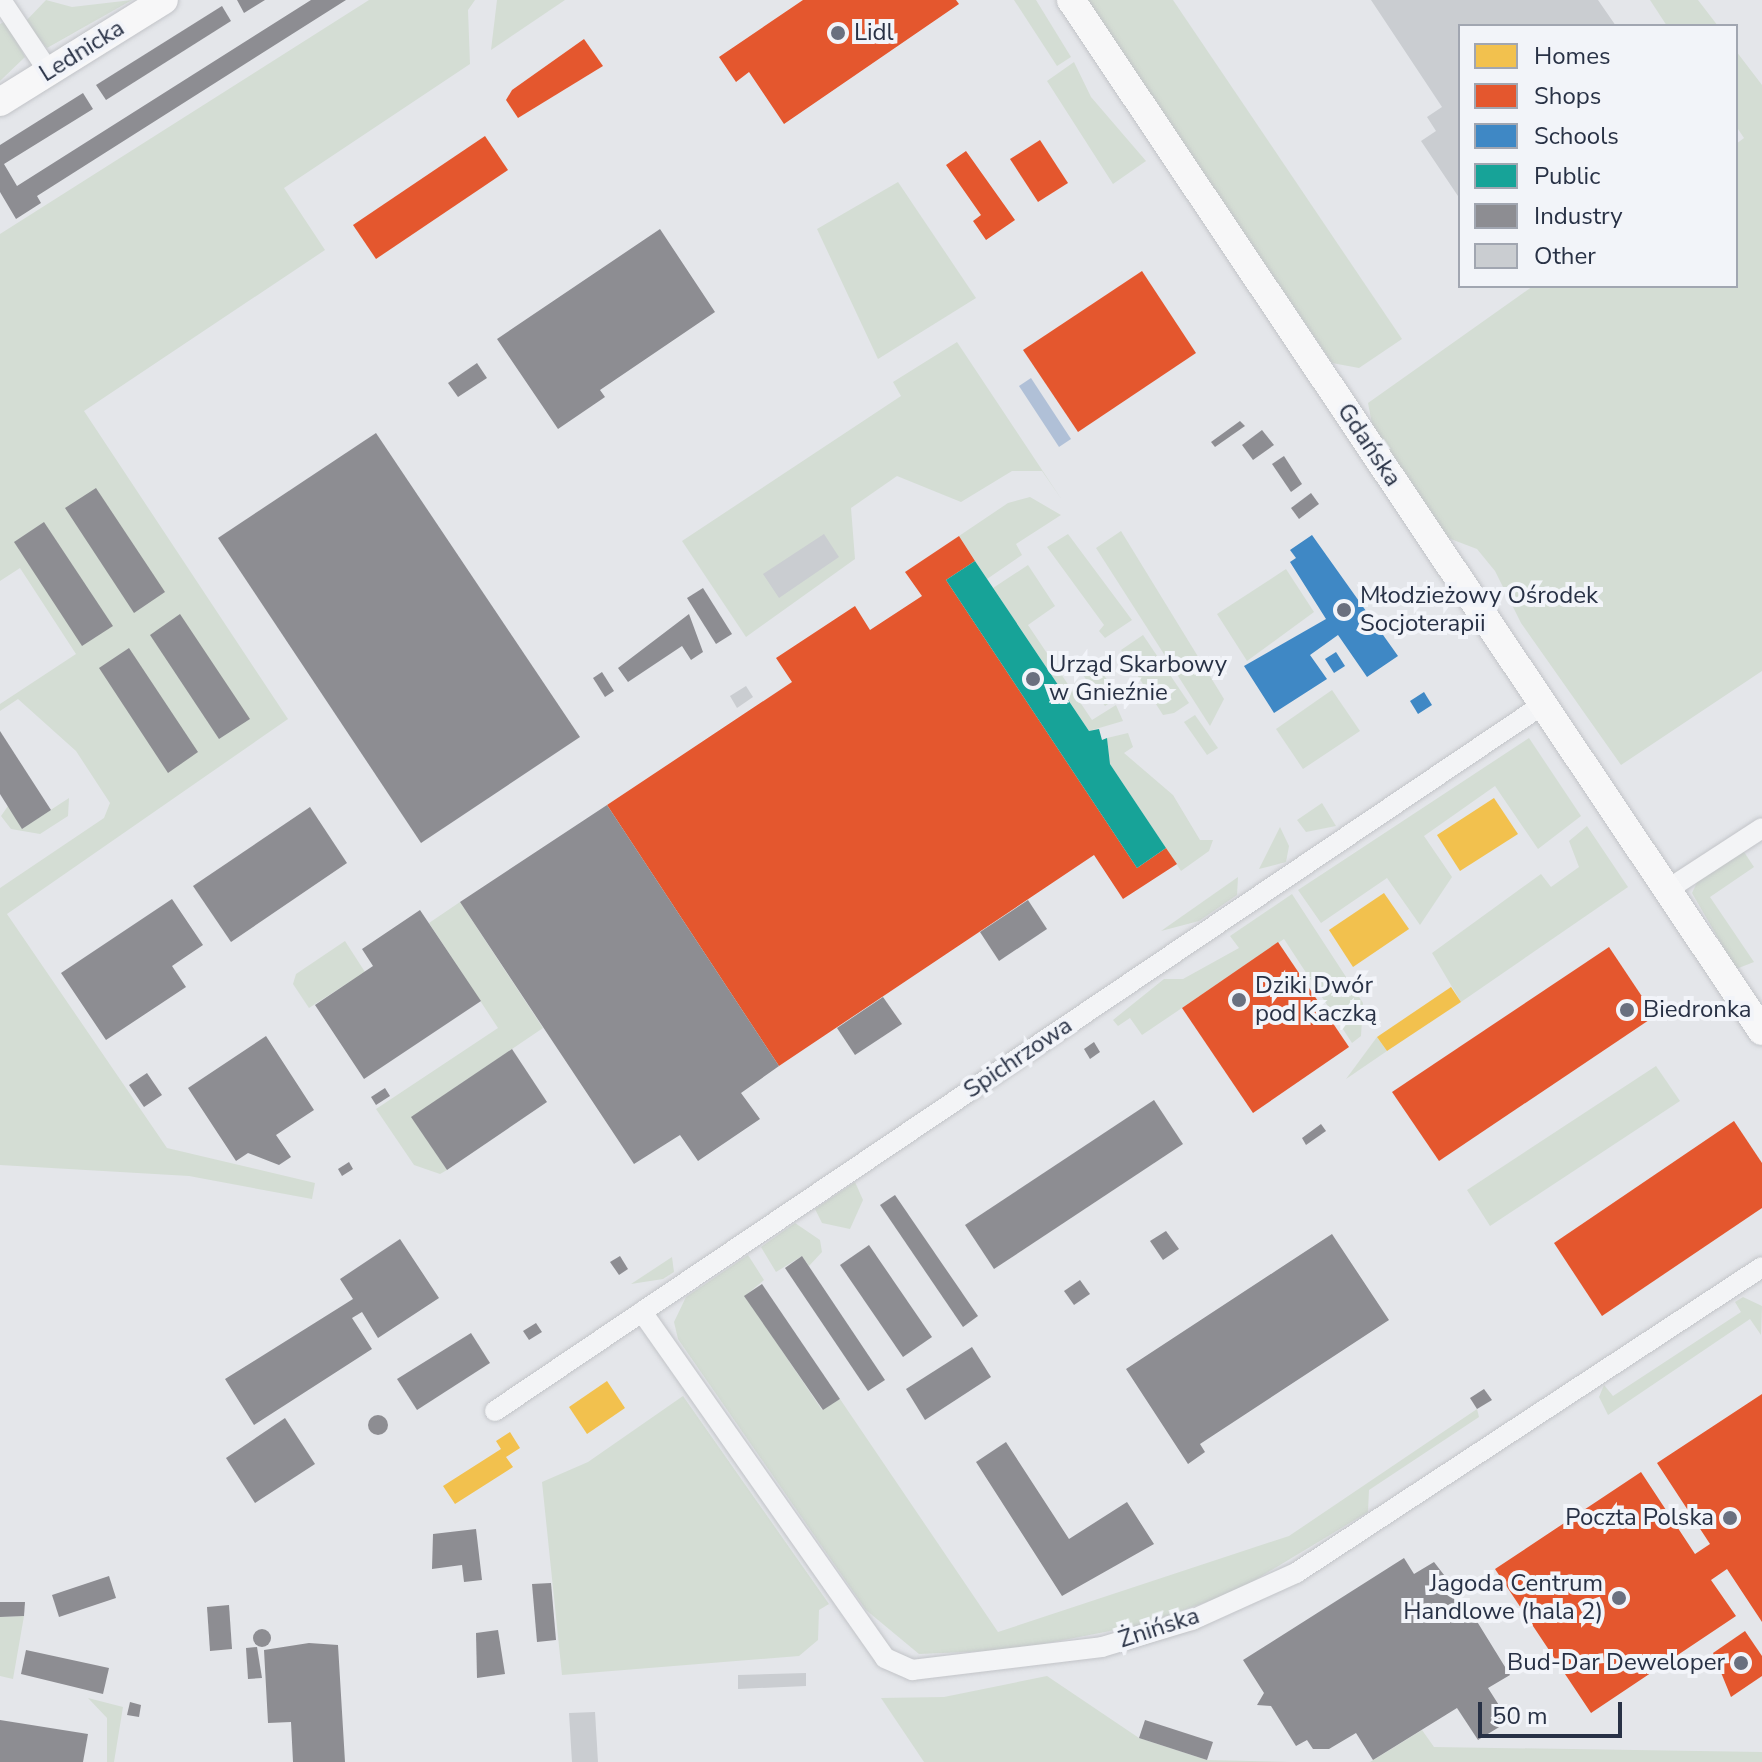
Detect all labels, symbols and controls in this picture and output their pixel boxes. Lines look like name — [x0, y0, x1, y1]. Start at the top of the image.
street label: Lednicka — [34, 14, 130, 88]
place label: Lidl — [854, 19, 894, 47]
marker: Lidl — [829, 24, 847, 42]
legend — [1458, 24, 1738, 288]
text: Homes — [1534, 40, 1610, 72]
text: Shops — [1534, 80, 1601, 112]
text: Schools — [1534, 120, 1619, 152]
text: Public — [1534, 160, 1600, 192]
text: Industry — [1534, 200, 1623, 232]
text: Other — [1534, 240, 1596, 272]
street label: Gdańska — [1331, 398, 1407, 492]
place label: Młodzieżowy Ośrodek Socjoterapii — [1360, 582, 1598, 638]
marker: Młodzieżowy Ośrodek Socjoterapii — [1335, 601, 1353, 619]
place label: Urząd Skarbowy w Gnieźnie — [1049, 651, 1227, 707]
marker: Urząd Skarbowy w Gnieźnie — [1024, 670, 1042, 688]
place label: Dziki Dwór pod Kaczką — [1255, 972, 1377, 1028]
marker: Dziki Dwór pod Kaczką — [1230, 991, 1248, 1009]
place label: Biedronka — [1643, 996, 1752, 1024]
marker: Biedronka — [1618, 1001, 1636, 1019]
street label: Spichrzowa — [958, 1011, 1078, 1105]
place label: Poczta Polska — [1565, 1504, 1714, 1532]
marker: Poczta Polska — [1721, 1509, 1739, 1527]
place label: Jagoda Centrum Handlowe (hala 2) — [1403, 1570, 1603, 1626]
marker: Jagoda Centrum Handlowe (hala 2) — [1610, 1589, 1628, 1607]
street label: Żnińska — [1115, 1601, 1203, 1655]
place label: Bud-Dar Deweloper — [1507, 1649, 1725, 1677]
marker: Bud-Dar Deweloper — [1732, 1654, 1750, 1672]
scale bar — [1482, 1686, 1626, 1736]
text: 50 m — [1492, 1700, 1548, 1732]

